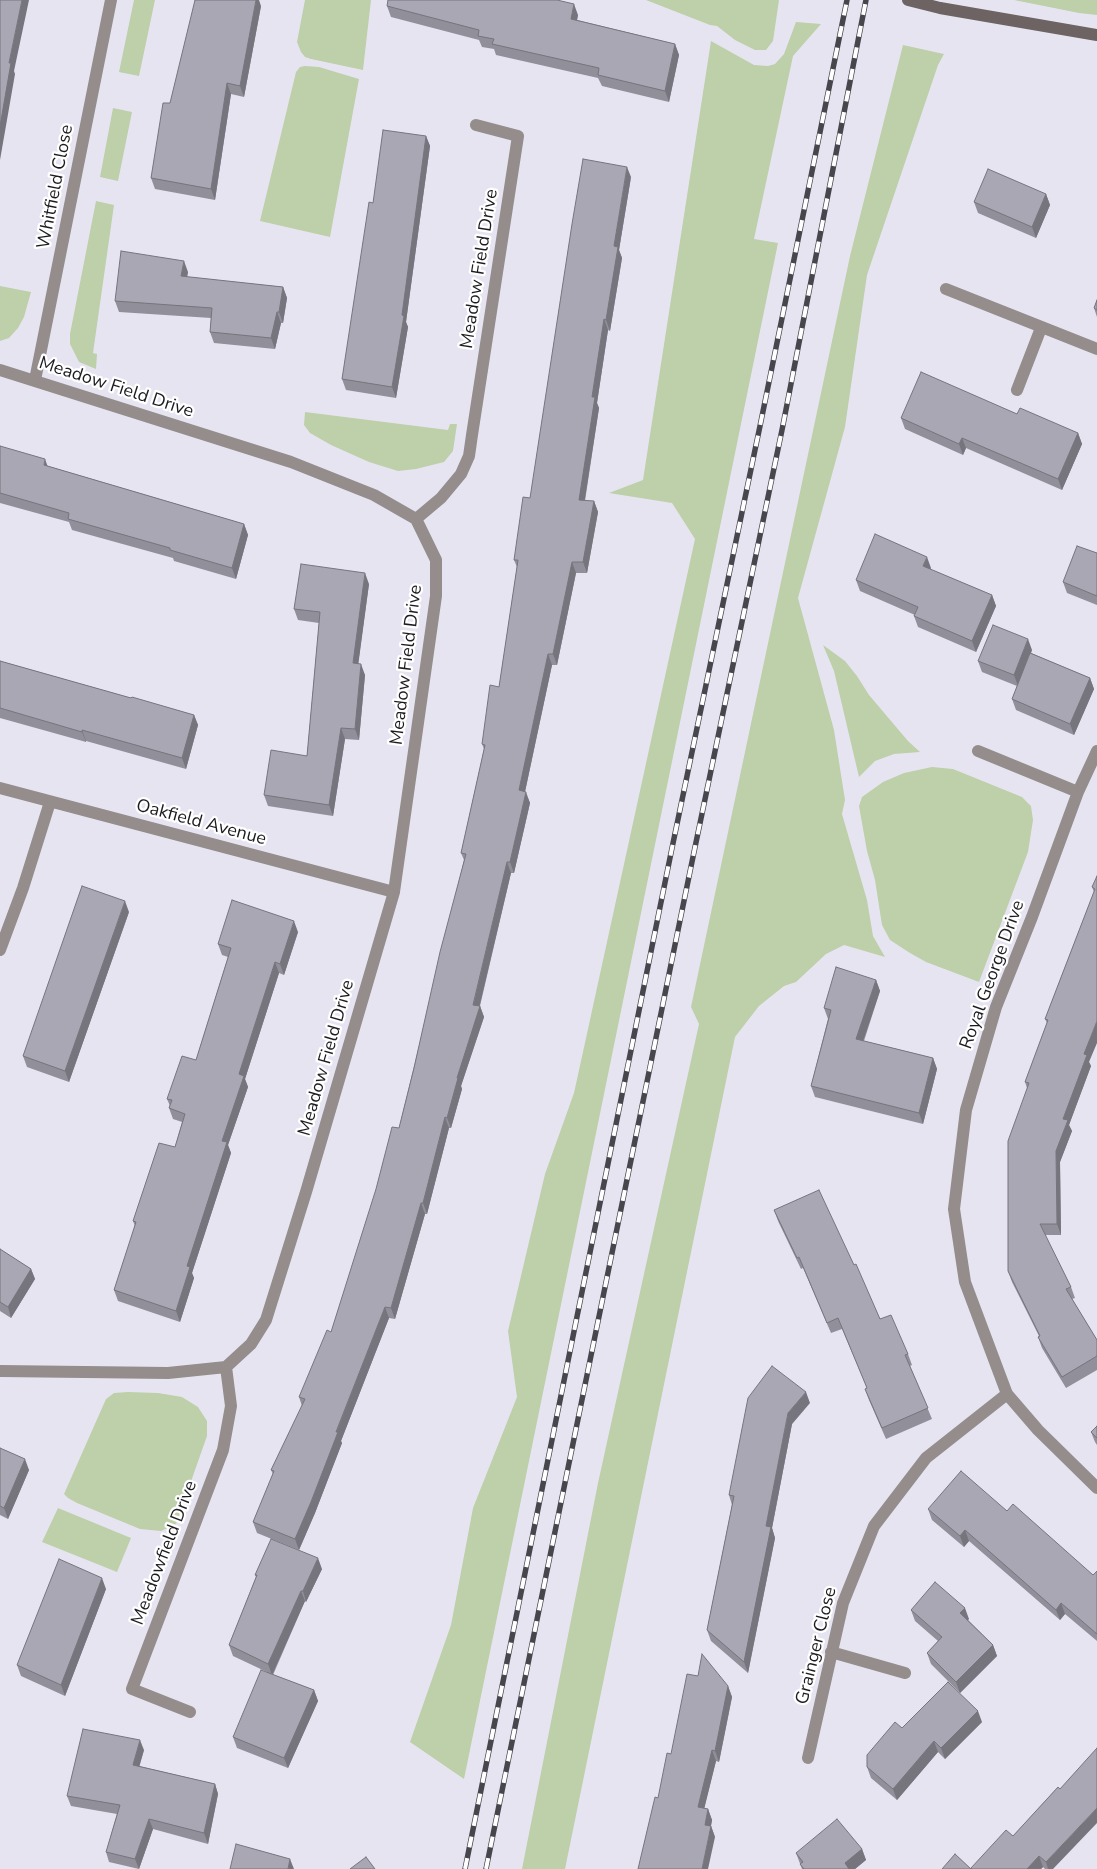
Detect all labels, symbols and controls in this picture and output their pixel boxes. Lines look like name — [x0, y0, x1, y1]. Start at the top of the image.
street label: Whitfield Close — [33, 123, 79, 251]
street label: Meadow Field Drive — [457, 188, 503, 350]
street label: Meadow Field Drive — [36, 353, 196, 423]
street label: Meadow Field Drive — [386, 584, 428, 746]
street label: Oakfield Avenue — [134, 795, 268, 851]
street label: Royal George Drive — [956, 898, 1030, 1052]
street label: Meadow Field Drive — [294, 977, 360, 1139]
street label: Meadowfield Drive — [128, 1478, 202, 1628]
street label: Grainger Close — [792, 1585, 842, 1707]

